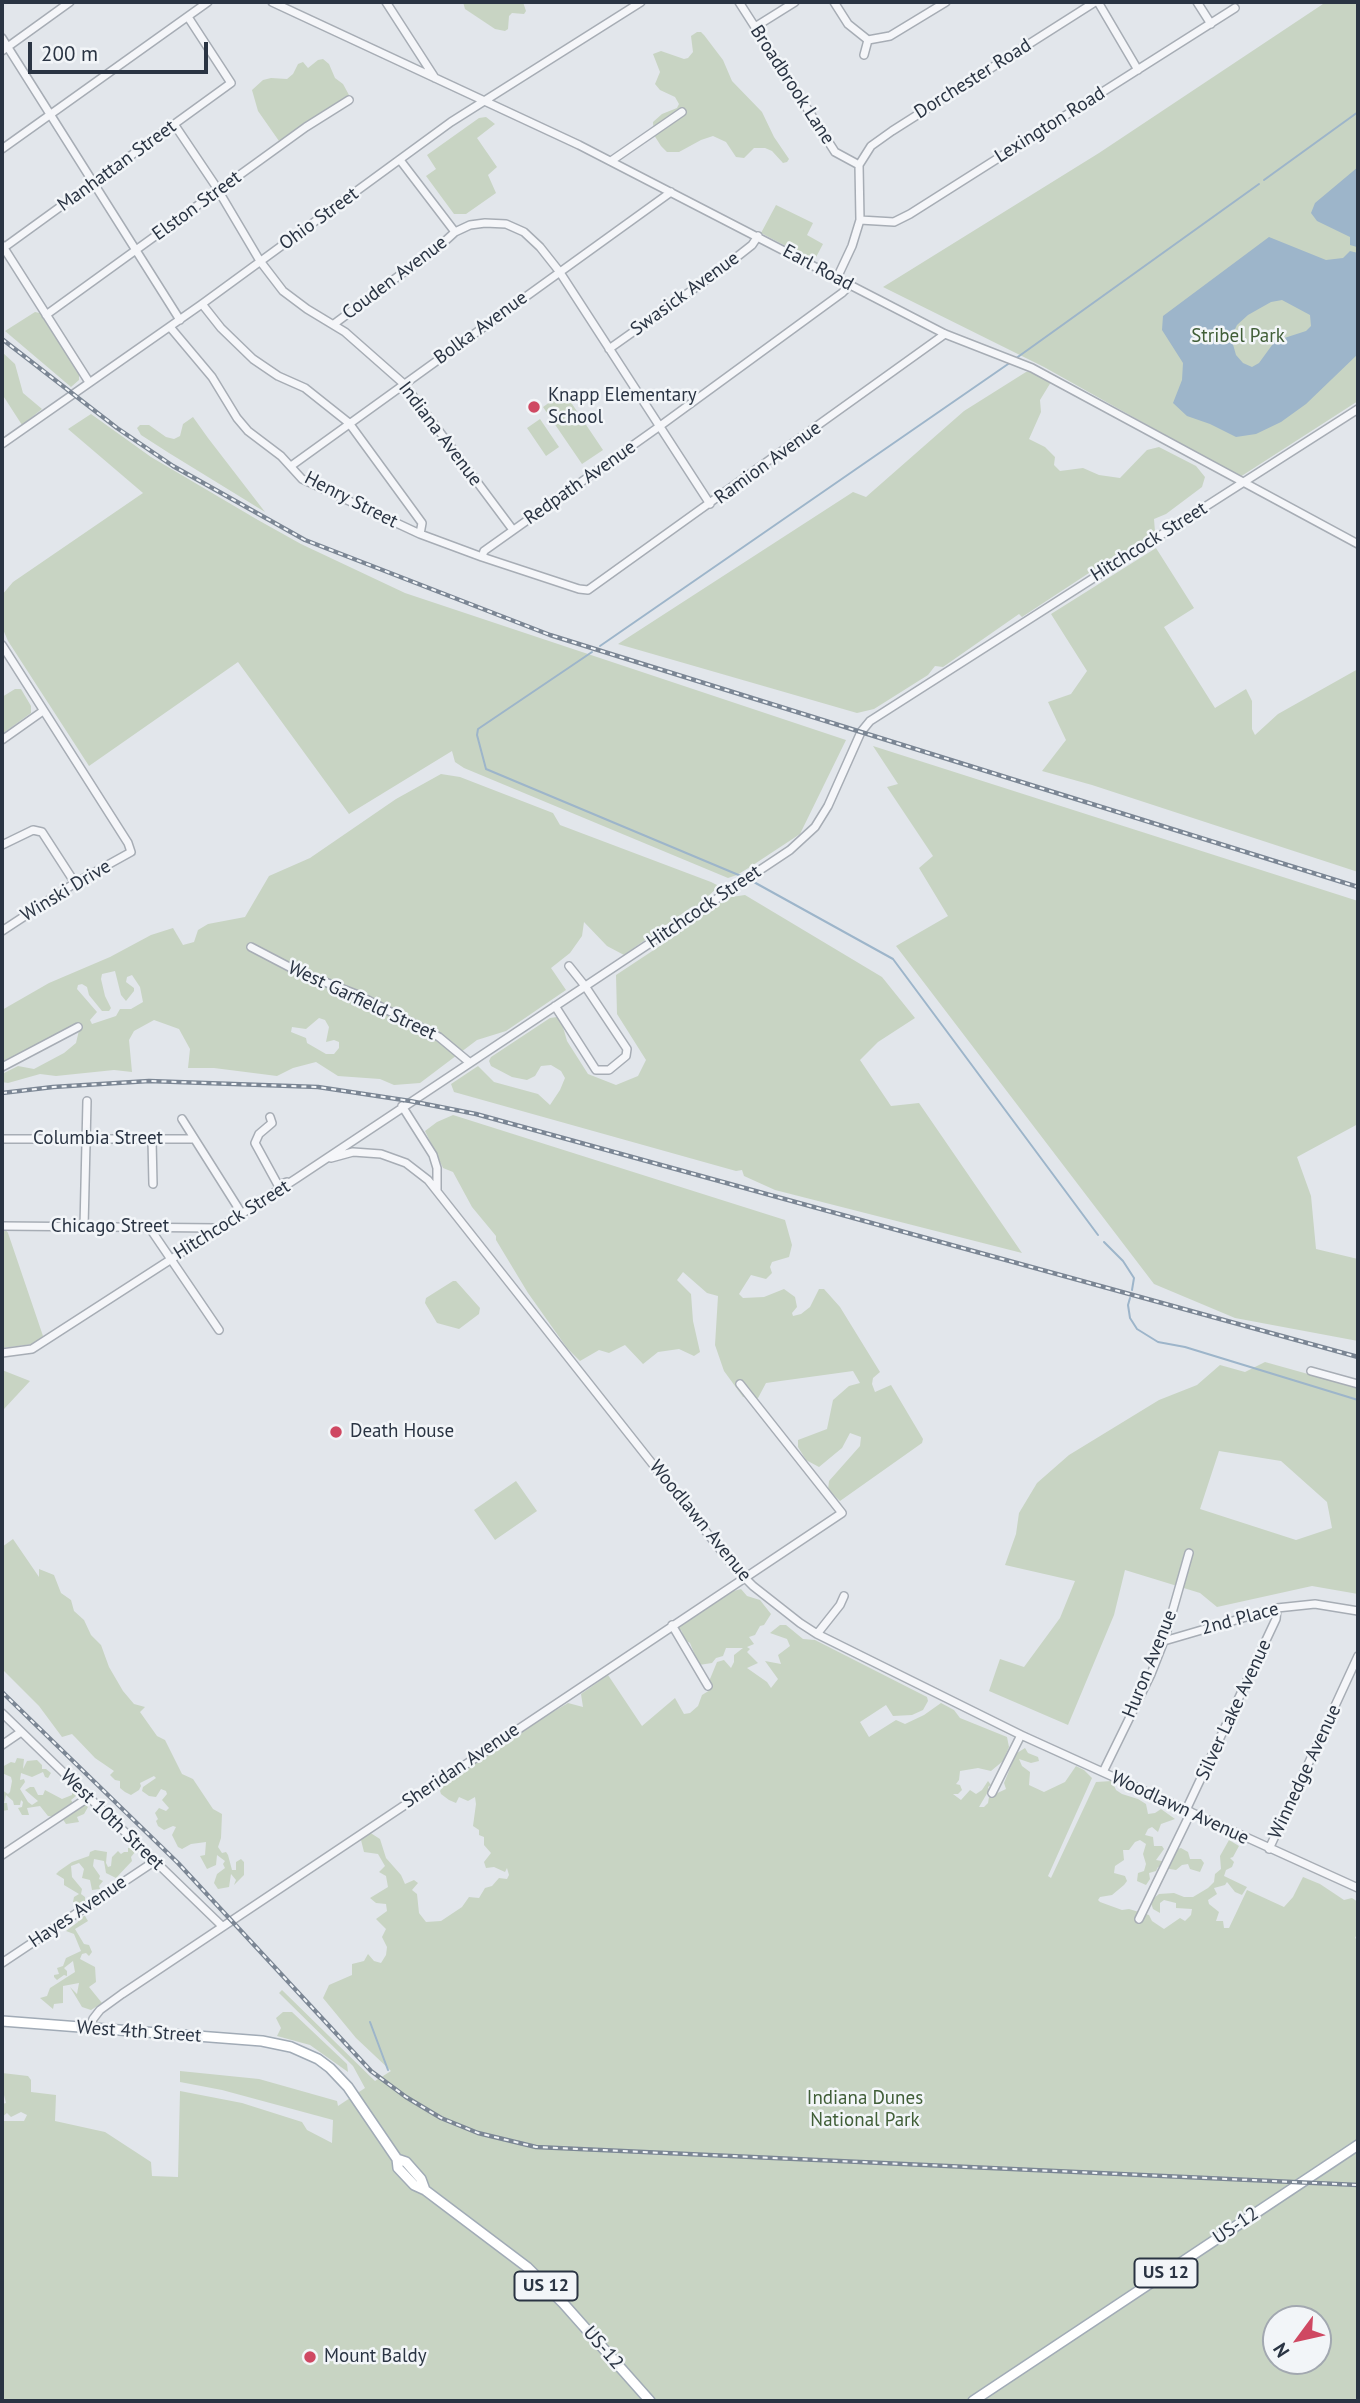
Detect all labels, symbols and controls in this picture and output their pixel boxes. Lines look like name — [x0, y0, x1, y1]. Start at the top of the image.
street label: Broadbrook Lane — [745, 21, 839, 149]
scale bar — [32, 28, 212, 72]
street label: Dorchester Road — [910, 34, 1036, 124]
text: 200 m — [41, 40, 98, 67]
street label: Lexington Road — [991, 82, 1109, 168]
street label: Manhattan Street — [53, 115, 181, 217]
street label: Elston Street — [148, 166, 246, 246]
street label: Ohio Street — [275, 183, 363, 255]
street label: Couden Avenue — [338, 231, 452, 325]
street label: Earl Road — [779, 240, 857, 296]
street label: Swasick Avenue — [626, 247, 744, 341]
street label: Bolka Avenue — [430, 287, 532, 369]
park label: Stribel Park — [1191, 326, 1285, 348]
street label: Indiana Avenue — [393, 377, 487, 491]
place label: Knapp Elementary School — [548, 385, 697, 429]
marker: Knapp Elementary School — [526, 399, 542, 415]
street label: Ramion Avenue — [710, 417, 826, 509]
street label: Redpath Avenue — [520, 436, 640, 530]
street label: Henry Street — [301, 467, 401, 533]
street label: Hitchcock Street — [1087, 497, 1211, 587]
street label: Winski Drive — [17, 855, 115, 927]
street label: Hitchcock Street — [643, 860, 765, 954]
street label: West Garfield Street — [284, 957, 440, 1045]
street label: Columbia Street — [33, 1128, 163, 1150]
street label: Hitchcock Street — [170, 1175, 294, 1265]
street label: Chicago Street — [51, 1216, 169, 1238]
place label: Death House — [350, 1421, 454, 1443]
marker: Death House — [328, 1424, 344, 1440]
street label: Woodlawn Avenue — [644, 1456, 756, 1586]
street label: 2nd Place — [1199, 1598, 1281, 1640]
street label: Huron Avenue — [1118, 1607, 1182, 1721]
street label: Silver Lake Avenue — [1191, 1636, 1277, 1784]
street label: Winnedge Avenue — [1264, 1701, 1346, 1843]
street label: Sheridan Avenue — [398, 1718, 524, 1814]
street label: West 10th Street — [55, 1765, 169, 1875]
street label: Woodlawn Avenue — [1108, 1766, 1252, 1850]
street label: Hayes Avenue — [25, 1871, 131, 1953]
street label: West 4th Street — [76, 2016, 202, 2048]
park label: Indiana Dunes National Park — [807, 2088, 923, 2132]
street label: US-12 — [1209, 2203, 1263, 2249]
road number: US 12 — [1134, 2258, 1198, 2288]
road number: US 12 — [514, 2272, 578, 2300]
north arrow — [1262, 2305, 1332, 2375]
street label: US-12 — [578, 2322, 628, 2374]
text: N — [1268, 2339, 1295, 2362]
place label: Mount Baldy — [324, 2346, 427, 2368]
marker: Mount Baldy — [302, 2349, 318, 2365]

